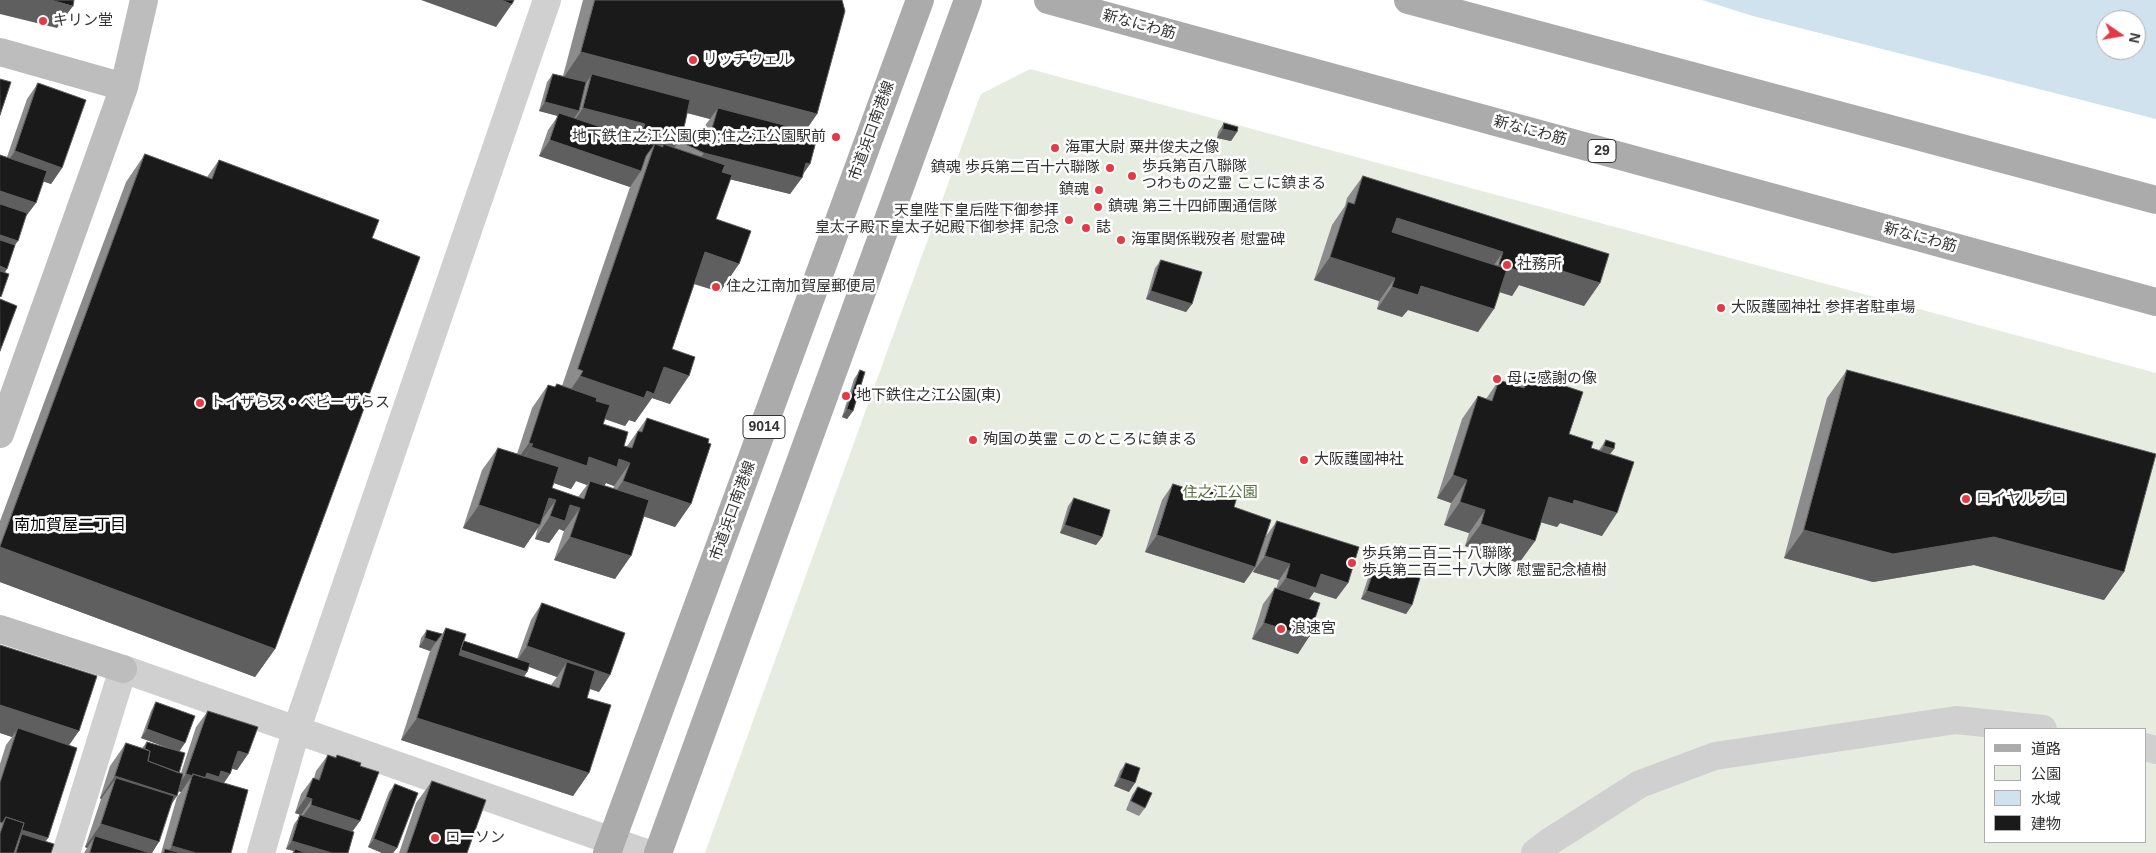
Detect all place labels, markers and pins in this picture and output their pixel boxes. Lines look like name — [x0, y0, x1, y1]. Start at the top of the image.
place label: キリン堂 — [53, 12, 113, 30]
marker: キリン堂 — [37, 15, 49, 27]
place label: リッチウェル — [703, 51, 793, 69]
marker: リッチウェル — [687, 54, 699, 66]
place label: 地下鉄住之江公園(東);住之江公園駅前 — [572, 128, 826, 146]
marker: 地下鉄住之江公園(東);住之江公園駅前 — [830, 131, 842, 143]
place label: 海軍大尉 粟井俊夫之像 — [1065, 139, 1219, 157]
marker: 海軍大尉 粟井俊夫之像 — [1049, 142, 1061, 154]
place label: 歩兵第百八聯隊 つわもの之霊 ここに鎮まる — [1142, 158, 1326, 193]
place label: 鎮魂 歩兵第二百十六聯隊 — [931, 159, 1100, 177]
marker: 鎮魂 歩兵第二百十六聯隊 — [1104, 162, 1116, 174]
marker: 歩兵第百八聯隊 つわもの之霊 ここに鎮まる — [1126, 170, 1138, 182]
place label: 鎮魂 — [1059, 181, 1089, 199]
marker: 鎮魂 — [1093, 184, 1105, 196]
place label: 鎮魂 第三十四師團通信隊 — [1108, 198, 1277, 216]
marker: 鎮魂 第三十四師團通信隊 — [1092, 201, 1104, 213]
place label: 天皇陛下皇后陛下御参拝 皇太子殿下皇太子妃殿下御参拝 記念 — [815, 202, 1059, 237]
marker: 天皇陛下皇后陛下御参拝 皇太子殿下皇太子妃殿下御参拝 記念 — [1063, 214, 1075, 226]
place label: 誌 — [1096, 219, 1111, 237]
marker: 誌 — [1080, 222, 1092, 234]
place label: 海軍関係戦歿者 慰霊碑 — [1131, 231, 1285, 249]
marker: 海軍関係戦歿者 慰霊碑 — [1115, 234, 1127, 246]
place label: 社務所 — [1517, 256, 1562, 274]
marker: 社務所 — [1501, 259, 1513, 271]
place label: 住之江南加賀屋郵便局 — [726, 278, 876, 296]
marker: 住之江南加賀屋郵便局 — [710, 281, 722, 293]
place label: 大阪護國神社 参拝者駐車場 — [1731, 299, 1915, 317]
marker: 大阪護國神社 参拝者駐車場 — [1715, 302, 1727, 314]
place label: 母に感謝の像 — [1507, 370, 1597, 388]
marker: 母に感謝の像 — [1491, 373, 1503, 385]
place label: 地下鉄住之江公園(東) — [856, 387, 1001, 405]
marker: 地下鉄住之江公園(東) — [840, 390, 852, 402]
place label: トイザらス・ベビーザらス — [210, 394, 390, 412]
marker: トイザらス・ベビーザらス — [194, 397, 206, 409]
place label: 殉国の英霊 このところに鎮まる — [983, 431, 1197, 449]
marker: 殉国の英霊 このところに鎮まる — [967, 434, 979, 446]
place label: 大阪護國神社 — [1314, 451, 1404, 469]
marker: 大阪護國神社 — [1298, 454, 1310, 466]
place label: ロイヤルプロ — [1976, 490, 2066, 508]
marker: ロイヤルプロ — [1960, 493, 1972, 505]
place label: 歩兵第二百二十八聯隊 歩兵第二百二十八大隊 慰霊記念植樹 — [1362, 545, 1606, 580]
marker: 歩兵第二百二十八聯隊 歩兵第二百二十八大隊 慰霊記念植樹 — [1346, 557, 1358, 569]
place label: 浪速宮 — [1291, 620, 1336, 638]
marker: 浪速宮 — [1275, 623, 1287, 635]
place label: ローソン — [445, 829, 505, 847]
marker: ローソン — [429, 832, 441, 844]

